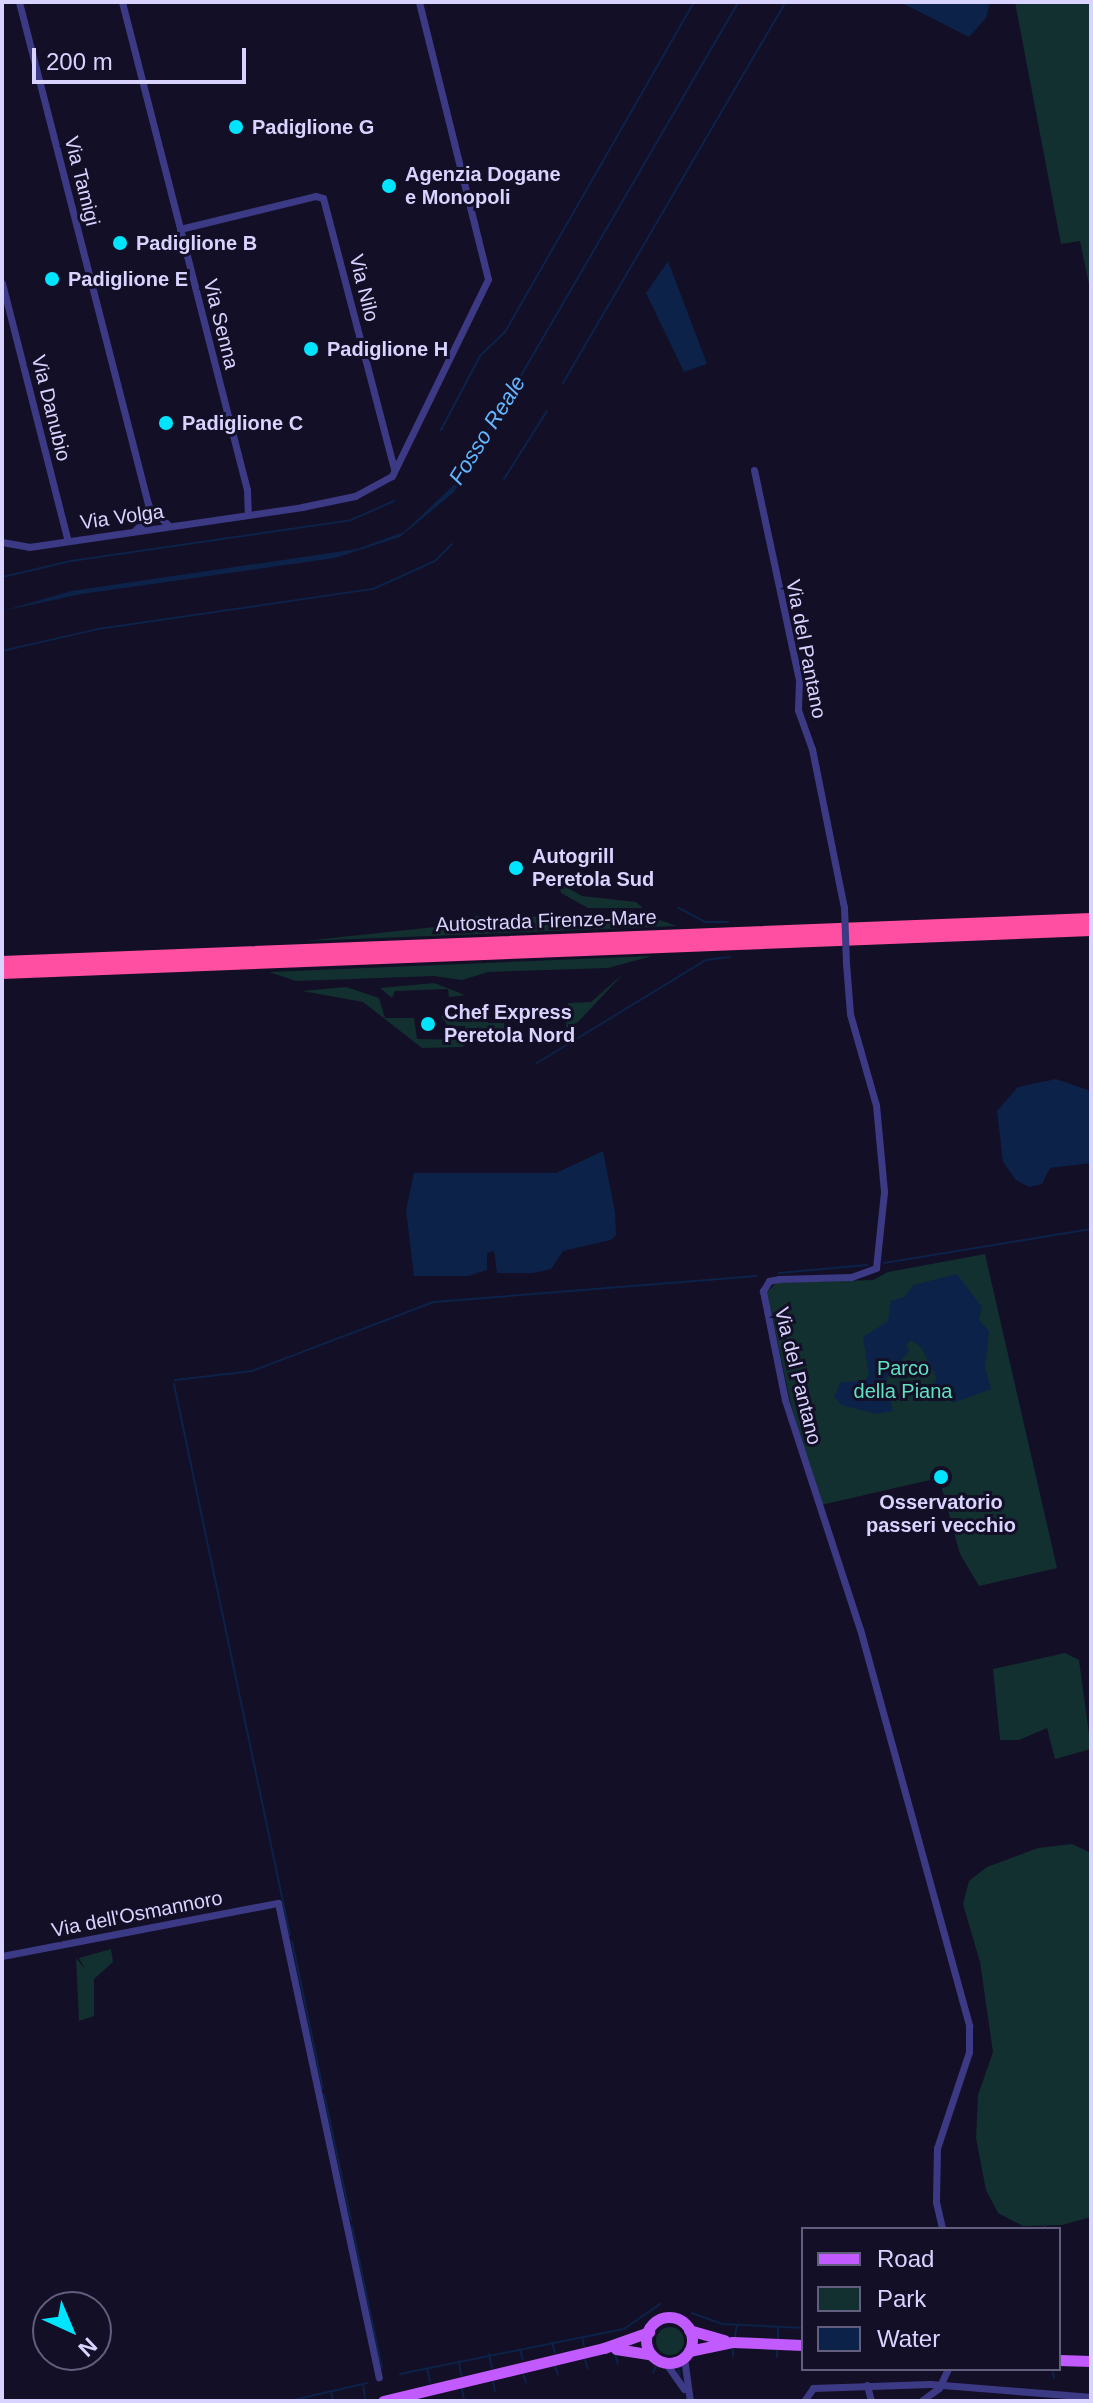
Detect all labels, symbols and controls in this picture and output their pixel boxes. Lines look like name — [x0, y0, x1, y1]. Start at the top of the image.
scale bar — [36, 32, 250, 82]
text: 200 m — [46, 48, 113, 75]
place label: Padiglione G — [252, 115, 374, 139]
marker: Padiglione G — [227, 118, 245, 136]
street label: Via Tamigi — [59, 134, 105, 228]
place label: Agenzia Dogane e Monopoli — [405, 162, 561, 209]
marker: Agenzia Dogane e Monopoli — [380, 177, 398, 195]
place label: Padiglione B — [136, 231, 257, 255]
marker: Padiglione B — [111, 234, 129, 252]
street label: Via Nilo — [344, 252, 384, 324]
place label: Padiglione E — [68, 267, 188, 291]
marker: Padiglione E — [43, 270, 61, 288]
street label: Via Senna — [198, 276, 244, 372]
place label: Padiglione H — [327, 337, 448, 361]
marker: Padiglione H — [302, 340, 320, 358]
street label: Via Danubio — [26, 352, 76, 464]
water label: Fosso Reale — [443, 371, 531, 489]
place label: Padiglione C — [182, 411, 303, 435]
marker: Padiglione C — [157, 414, 175, 432]
street label: Via Volga — [79, 499, 165, 535]
street label: Via del Pantano — [781, 578, 831, 720]
place label: Autogrill Peretola Sud — [532, 844, 654, 891]
marker: Autogrill Peretola Sud — [507, 859, 525, 877]
street label: Autostrada Firenze-Mare — [435, 905, 657, 937]
place label: Chef Express Peretola Nord — [444, 1000, 575, 1047]
marker: Chef Express Peretola Nord — [419, 1015, 437, 1033]
street label: Via del Pantano — [769, 1305, 827, 1447]
park label: Parco della Piana — [854, 1356, 952, 1403]
marker: Osservatorio passeri vecchio — [932, 1468, 950, 1486]
place label: Osservatorio passeri vecchio — [866, 1490, 1016, 1537]
street label: Via dell'Osmannoro — [50, 1886, 224, 1942]
legend — [801, 2227, 1061, 2371]
text: Road — [877, 2245, 934, 2272]
text: Park — [877, 2285, 926, 2312]
north arrow — [32, 2291, 112, 2371]
text: Water — [877, 2325, 940, 2352]
text: N — [73, 2333, 102, 2362]

